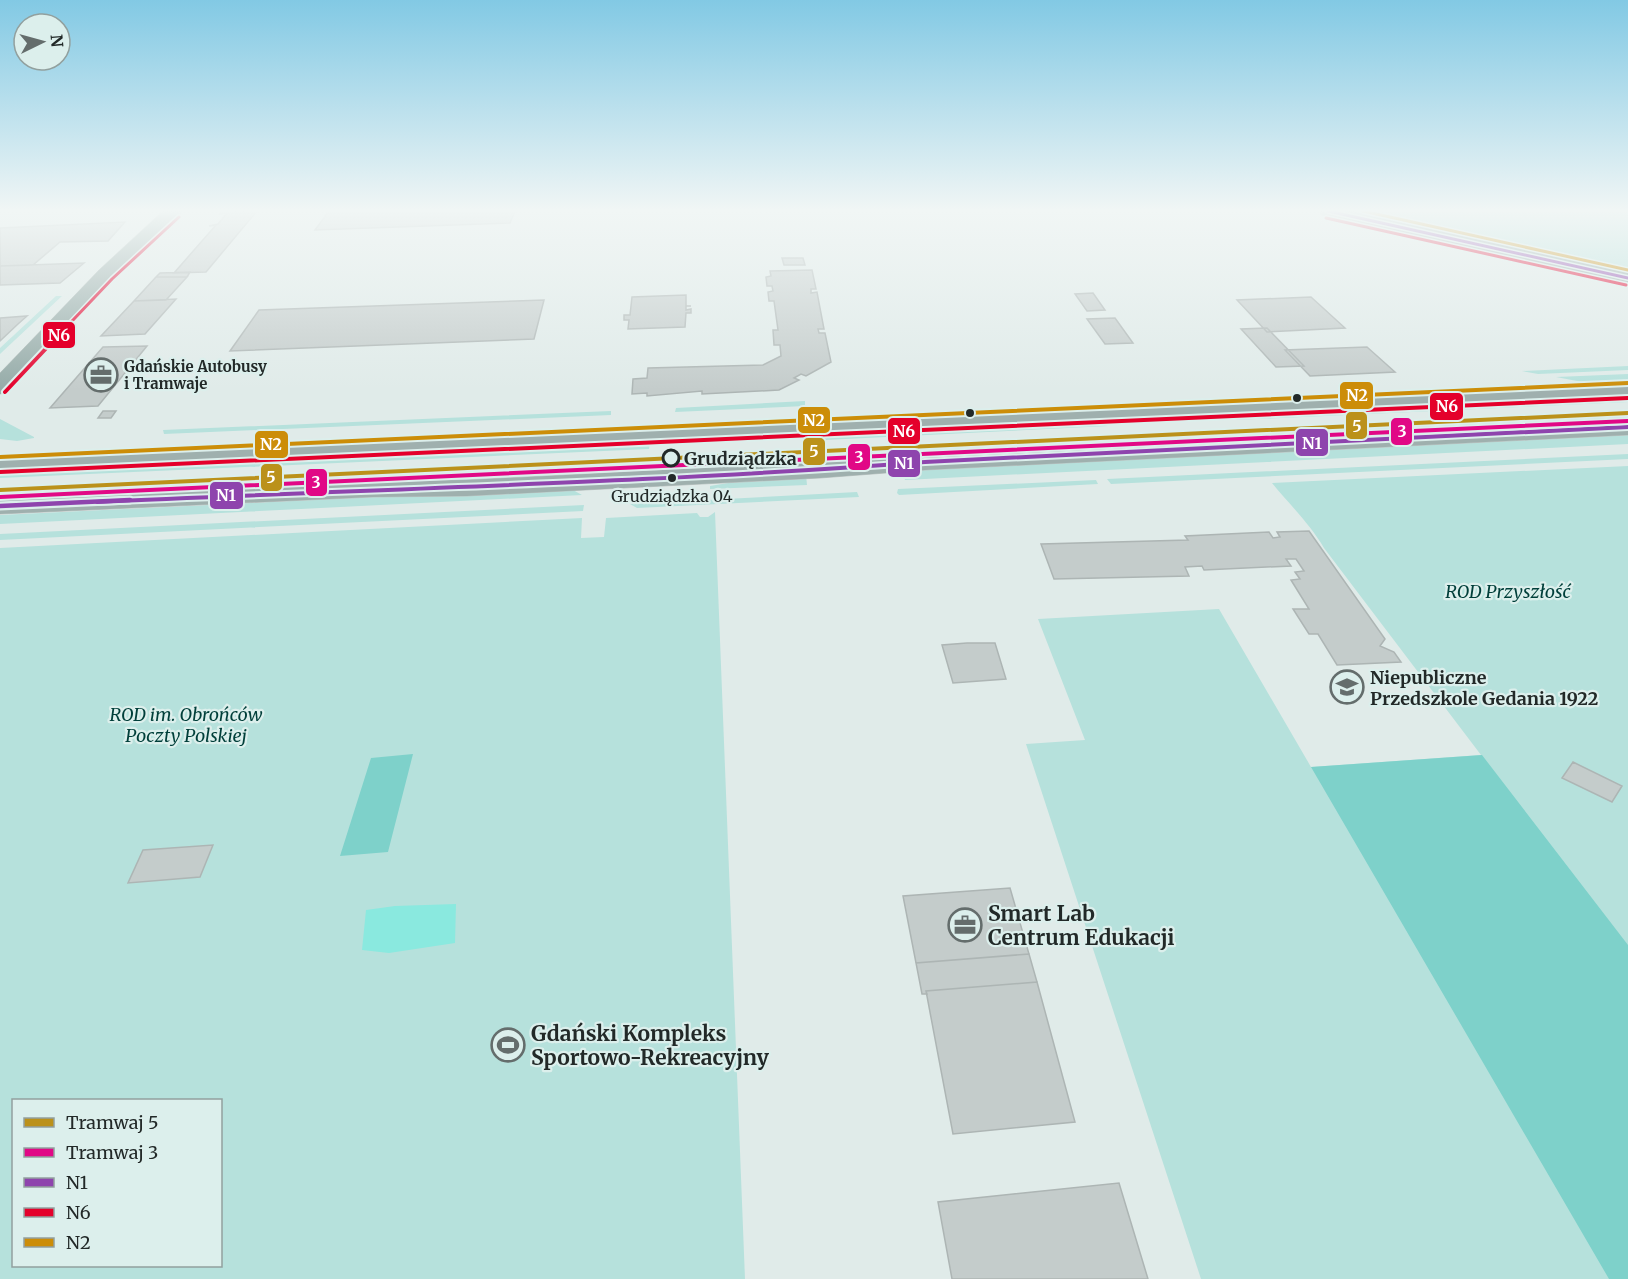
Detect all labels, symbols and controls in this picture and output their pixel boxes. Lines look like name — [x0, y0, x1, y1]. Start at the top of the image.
north arrow — [12, 12, 72, 72]
text: N — [46, 34, 67, 48]
line badge: N6 — [42, 321, 76, 349]
text: N6 — [48, 325, 70, 345]
office icon: Gdańskie Autobusy i Tramwaje — [83, 357, 119, 393]
place label: Gdańskie Autobusy i Tramwaje — [124, 357, 267, 393]
line badge: N2 — [1339, 381, 1374, 410]
text: N2 — [1346, 385, 1368, 405]
unlabelled marker — [1291, 392, 1303, 404]
line badge: N6 — [1429, 392, 1464, 421]
text: N6 — [1436, 396, 1458, 416]
line badge: N2 — [797, 406, 831, 434]
unlabelled marker — [964, 407, 976, 419]
text: N2 — [803, 410, 825, 430]
line badge: 5 — [1345, 411, 1368, 440]
text: 5 — [1352, 416, 1362, 436]
line badge: N6 — [887, 417, 921, 445]
line badge: 3 — [1390, 417, 1413, 446]
text: N6 — [893, 421, 915, 441]
text: 3 — [1397, 421, 1407, 441]
line badge: N1 — [1295, 428, 1329, 457]
line badge: N2 — [254, 430, 289, 459]
text: N1 — [1302, 433, 1323, 453]
text: N2 — [260, 434, 282, 454]
line badge: 5 — [802, 437, 826, 466]
text: 5 — [809, 441, 819, 461]
line badge: 3 — [847, 443, 871, 471]
place label: Grudziądzka — [684, 447, 797, 470]
text: 3 — [854, 447, 864, 467]
marker: Grudziądzka — [662, 449, 680, 467]
line badge: N1 — [887, 449, 921, 478]
text: N1 — [894, 453, 915, 473]
line badge: 5 — [260, 463, 283, 492]
text: 5 — [266, 467, 276, 487]
line badge: 3 — [305, 468, 328, 497]
text: 3 — [311, 472, 321, 492]
marker: Grudziądzka 04 — [666, 472, 678, 484]
line badge: N1 — [209, 481, 244, 510]
text: N1 — [216, 485, 237, 505]
place label: Grudziądzka 04 — [611, 486, 733, 506]
park label: ROD Przyszłość — [1445, 580, 1571, 603]
place label: Niepubliczne Przedszkole Gedania 1922 — [1370, 666, 1598, 710]
school or university icon: Niepubliczne Przedszkole Gedania 1922 — [1329, 669, 1365, 705]
park label: ROD im. Obrońców Poczty Polskiej — [110, 703, 263, 747]
place label: Smart Lab Centrum Edukacji — [988, 900, 1175, 951]
office icon: Smart Lab Centrum Edukacji — [947, 907, 983, 943]
place label: Gdański Kompleks Sportowo-Rekreacyjny — [531, 1020, 770, 1071]
sports icon: Gdański Kompleks Sportowo-Rekreacyjny — [490, 1027, 526, 1063]
legend — [12, 1099, 222, 1267]
text: Tramwaj 5 — [66, 1111, 159, 1134]
text: Tramwaj 3 — [66, 1141, 158, 1164]
text: N1 — [66, 1171, 88, 1194]
text: N6 — [66, 1201, 91, 1224]
text: N2 — [66, 1231, 91, 1254]

